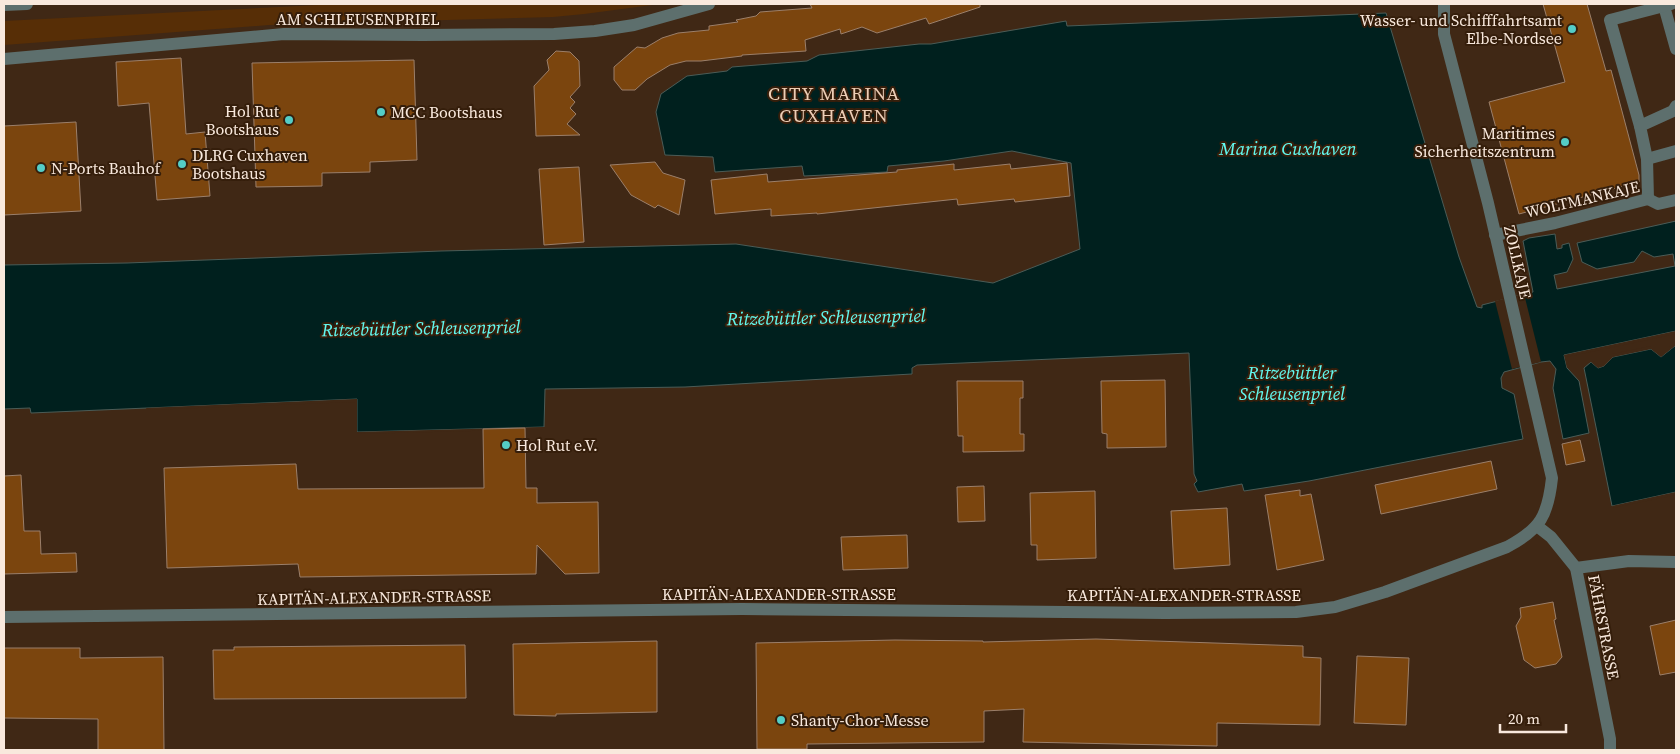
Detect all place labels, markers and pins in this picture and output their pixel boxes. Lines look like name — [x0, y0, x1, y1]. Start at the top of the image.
place label: Wasser- und Schifffahrtsamt Elbe-Nordsee — [1360, 9, 1563, 49]
marker: Wasser- und Schifffahrtsamt Elbe-Nordsee — [1566, 23, 1578, 35]
place label: Hol Rut Bootshaus — [206, 100, 280, 140]
place label: MCC Bootshaus — [391, 101, 503, 123]
marker: MCC Bootshaus — [375, 106, 387, 118]
marker: Hol Rut Bootshaus — [283, 114, 295, 126]
place label: Maritimes Sicherheitszentrum — [1415, 122, 1555, 162]
marker: Maritimes Sicherheitszentrum — [1559, 136, 1571, 148]
place label: DLRG Cuxhaven Bootshaus — [192, 144, 308, 184]
place label: N-Ports Bauhof — [51, 157, 162, 179]
marker: DLRG Cuxhaven Bootshaus — [176, 158, 188, 170]
marker: N-Ports Bauhof — [35, 162, 47, 174]
place label: Hol Rut e.V. — [516, 434, 598, 456]
marker: Hol Rut e.V. — [500, 439, 512, 451]
place label: Shanty-Chor-Messe — [791, 709, 929, 731]
marker: Shanty-Chor-Messe — [775, 714, 787, 726]

